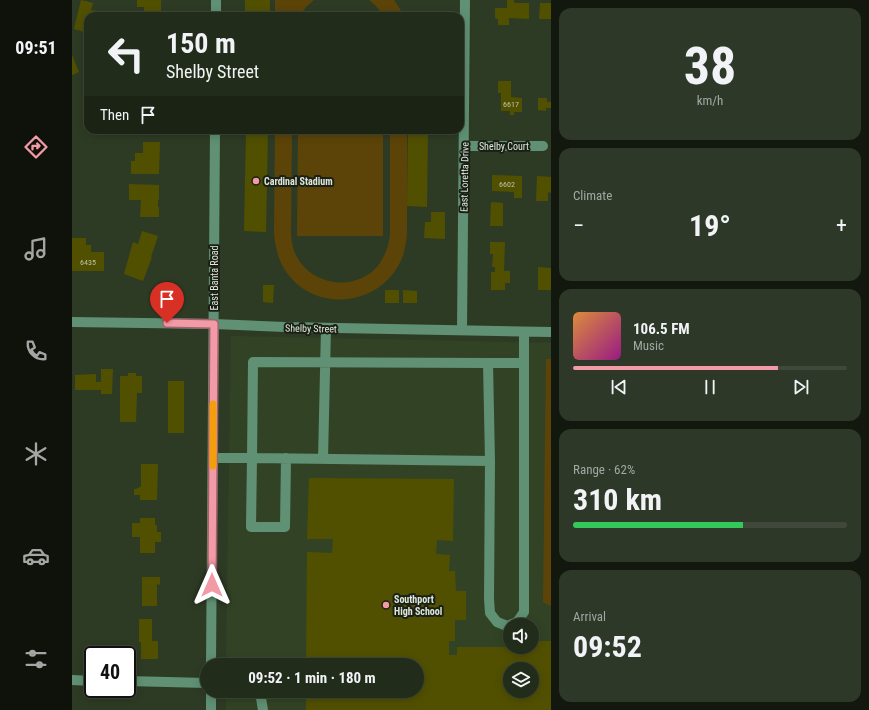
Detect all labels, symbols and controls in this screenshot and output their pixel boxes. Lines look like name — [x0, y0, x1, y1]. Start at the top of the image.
text: 150 m — [166, 27, 236, 60]
icon: left — [100, 28, 152, 80]
text: 38 — [684, 36, 736, 97]
text: 09:51 — [15, 37, 57, 58]
text: Shelby Street — [166, 61, 259, 82]
text: km/h — [697, 93, 723, 108]
house number: 6617 — [503, 100, 519, 109]
icon: arrive — [137, 104, 159, 126]
text: Then — [100, 106, 129, 124]
icon: directions — [22, 133, 50, 161]
street label: Shelby Court — [479, 141, 529, 152]
street label: East Loretta Drive — [458, 142, 471, 212]
marker: Cardinal Stadium — [251, 176, 261, 186]
place label: Cardinal Stadium — [264, 176, 333, 187]
house number: 6602 — [499, 180, 515, 189]
text: Climate — [573, 188, 612, 203]
text: 19° — [689, 208, 731, 243]
text: − — [573, 213, 584, 238]
text: + — [836, 213, 847, 238]
icon: music — [22, 235, 50, 263]
street label: East Banta Road — [209, 246, 220, 310]
house number: 6435 — [80, 258, 96, 267]
pin — [150, 282, 184, 323]
icon: arrive — [156, 288, 178, 310]
text: 106.5 FM — [633, 320, 690, 338]
street label: Shelby Street — [285, 323, 337, 334]
icon: phone — [22, 337, 50, 365]
text: Music — [633, 338, 664, 353]
icon: previous — [608, 376, 630, 398]
icon: pause — [699, 376, 721, 398]
icon: next — [790, 376, 812, 398]
icon: climate — [22, 440, 50, 468]
text: Range · 62% — [573, 462, 635, 477]
text: 310 km — [573, 482, 662, 517]
icon: car — [22, 542, 50, 570]
position arrow — [191, 564, 233, 606]
place label: Southport High School — [394, 594, 442, 617]
marker: Southport High School — [381, 600, 391, 610]
text: Arrival — [573, 609, 606, 624]
map controls — [503, 618, 539, 698]
button: sound — [503, 618, 539, 654]
text: 09:52 — [573, 629, 642, 664]
icon: filters — [22, 645, 50, 673]
speed limit sign: 40 — [84, 646, 136, 698]
button: layers — [503, 662, 539, 698]
text: 09:52 · 1 min · 180 m — [248, 669, 376, 687]

